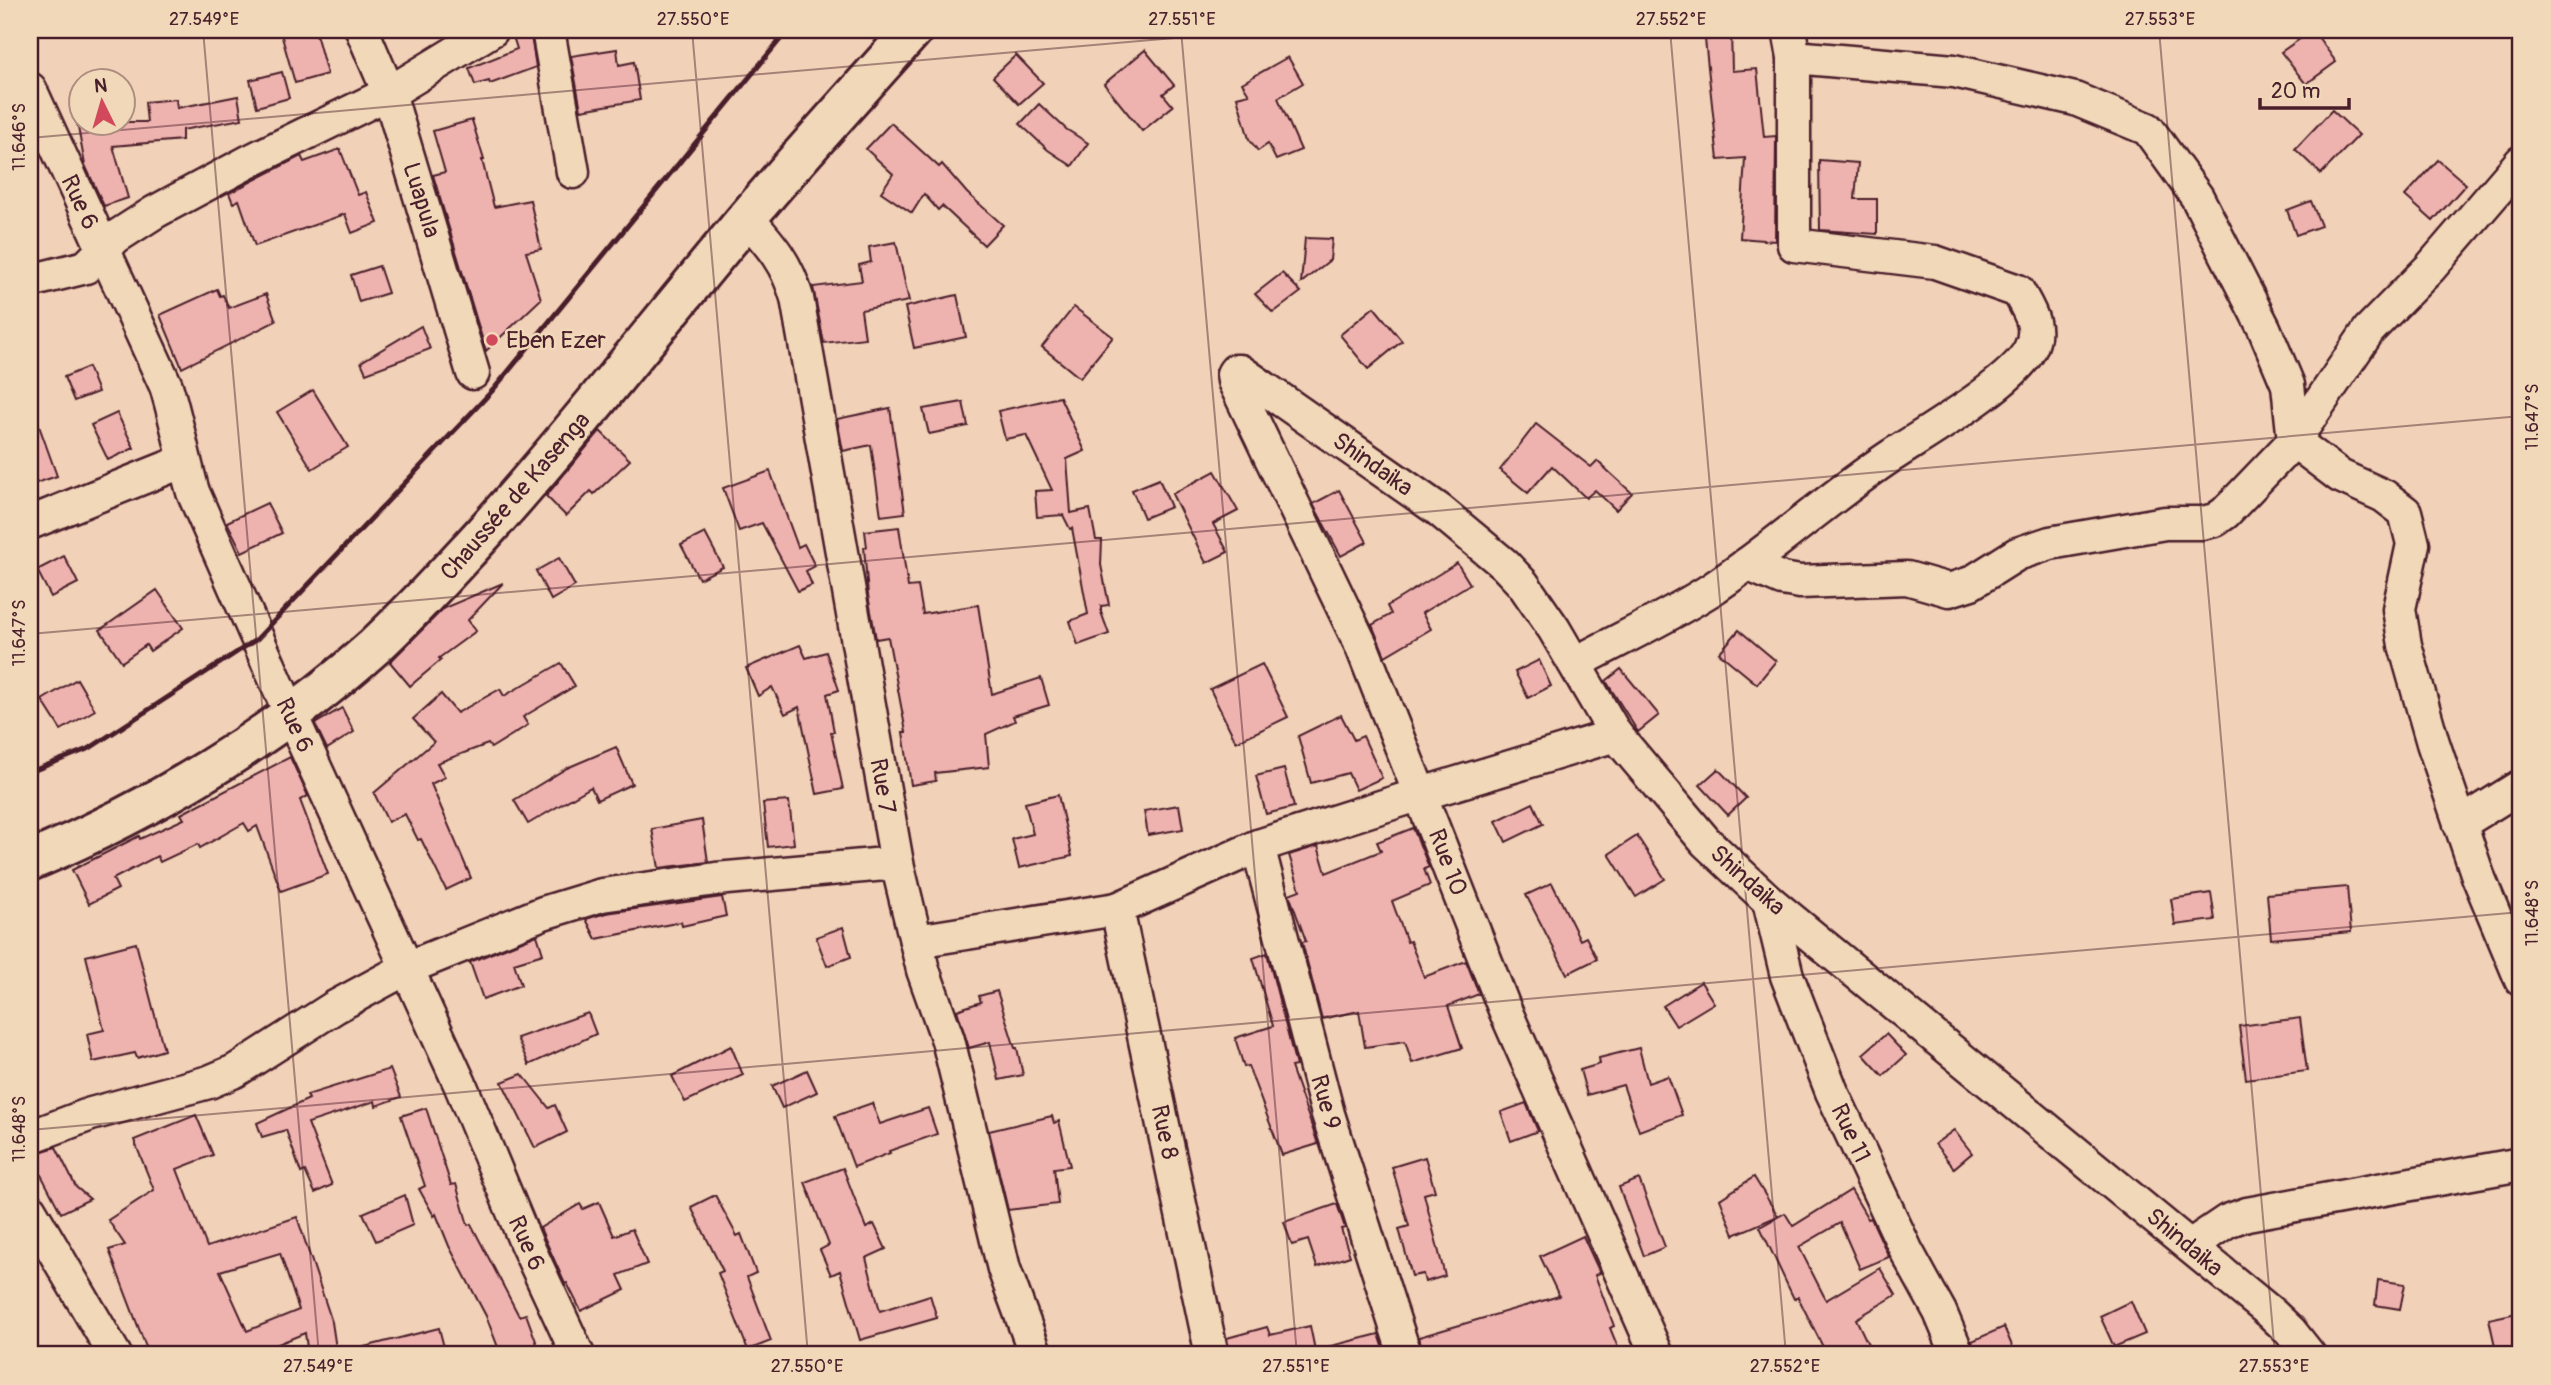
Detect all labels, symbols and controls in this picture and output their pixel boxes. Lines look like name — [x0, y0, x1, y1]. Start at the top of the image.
text: 27.549°E — [169, 8, 239, 31]
text: 27.550°E — [657, 8, 729, 31]
text: 27.551°E — [1148, 8, 1216, 31]
text: 27.552°E — [1636, 8, 1706, 31]
text: 27.553°E — [2125, 8, 2195, 31]
north arrow — [66, 66, 136, 136]
scale bar — [2260, 66, 2350, 110]
text: N — [93, 74, 108, 99]
text: 20 m — [2271, 78, 2320, 105]
text: 11.646°S — [8, 103, 31, 171]
street label: Luapula — [396, 159, 447, 241]
street label: Rue 6 — [54, 170, 105, 234]
place label: Eben Ezer — [506, 326, 606, 355]
marker: Eben Ezer — [484, 332, 500, 348]
text: 11.647°S — [2521, 384, 2544, 450]
street label: Chaussée de Kasenga — [434, 406, 596, 586]
street label: Shindaika — [1327, 426, 1418, 503]
text: 11.647°S — [8, 600, 31, 666]
street label: Rue 6 — [269, 693, 320, 757]
street label: Rue 7 — [863, 756, 902, 816]
street label: Rue 10 — [1422, 825, 1473, 899]
street label: Shindaika — [1704, 839, 1791, 922]
text: 11.648°S — [2521, 880, 2544, 946]
street label: Rue 9 — [1304, 1072, 1347, 1133]
text: 11.648°S — [8, 1096, 31, 1162]
street label: Rue 11 — [1824, 1099, 1877, 1167]
street label: Rue 8 — [1145, 1102, 1184, 1162]
street label: Shindaika — [2140, 1202, 2229, 1283]
street label: Rue 6 — [502, 1211, 551, 1275]
text: 27.549°E — [283, 1355, 353, 1378]
text: 27.550°E — [771, 1355, 843, 1378]
text: 27.551°E — [1262, 1355, 1330, 1378]
text: 27.552°E — [1750, 1355, 1820, 1378]
text: 27.553°E — [2239, 1355, 2309, 1378]

